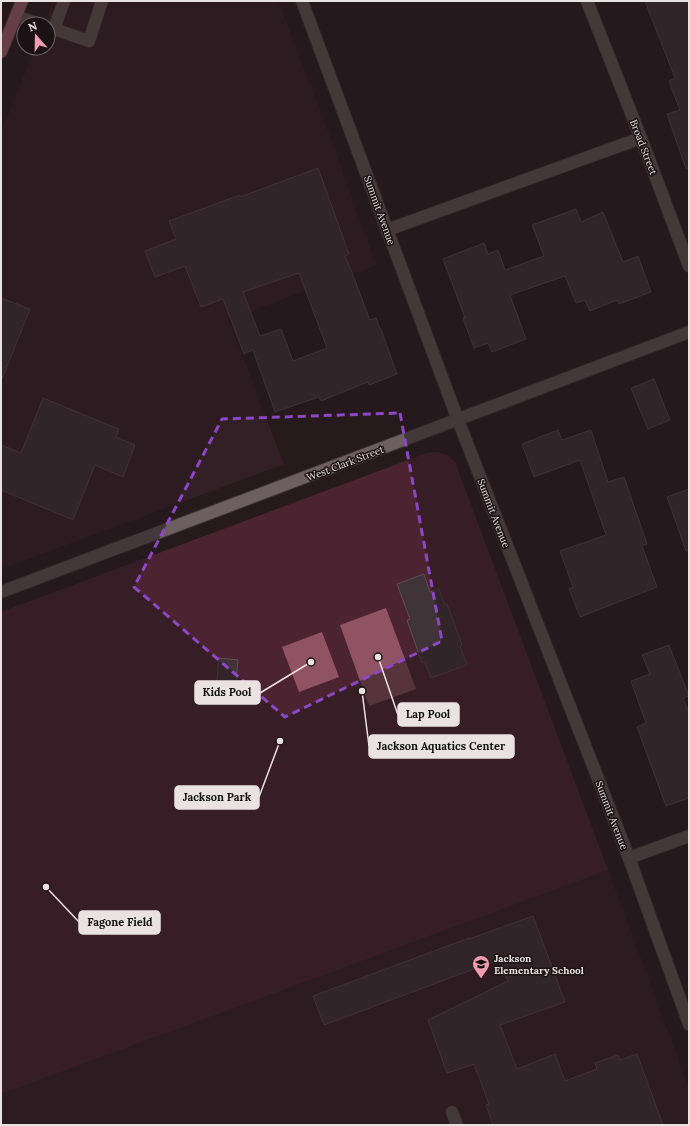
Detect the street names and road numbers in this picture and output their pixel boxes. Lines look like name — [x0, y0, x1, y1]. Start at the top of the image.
street label: Broad Street — [627, 118, 660, 177]
street label: Summit Avenue — [361, 174, 398, 247]
street label: West Clark Street — [305, 443, 386, 484]
street label: Summit Avenue — [474, 477, 513, 550]
street label: Summit Avenue — [592, 779, 631, 852]

